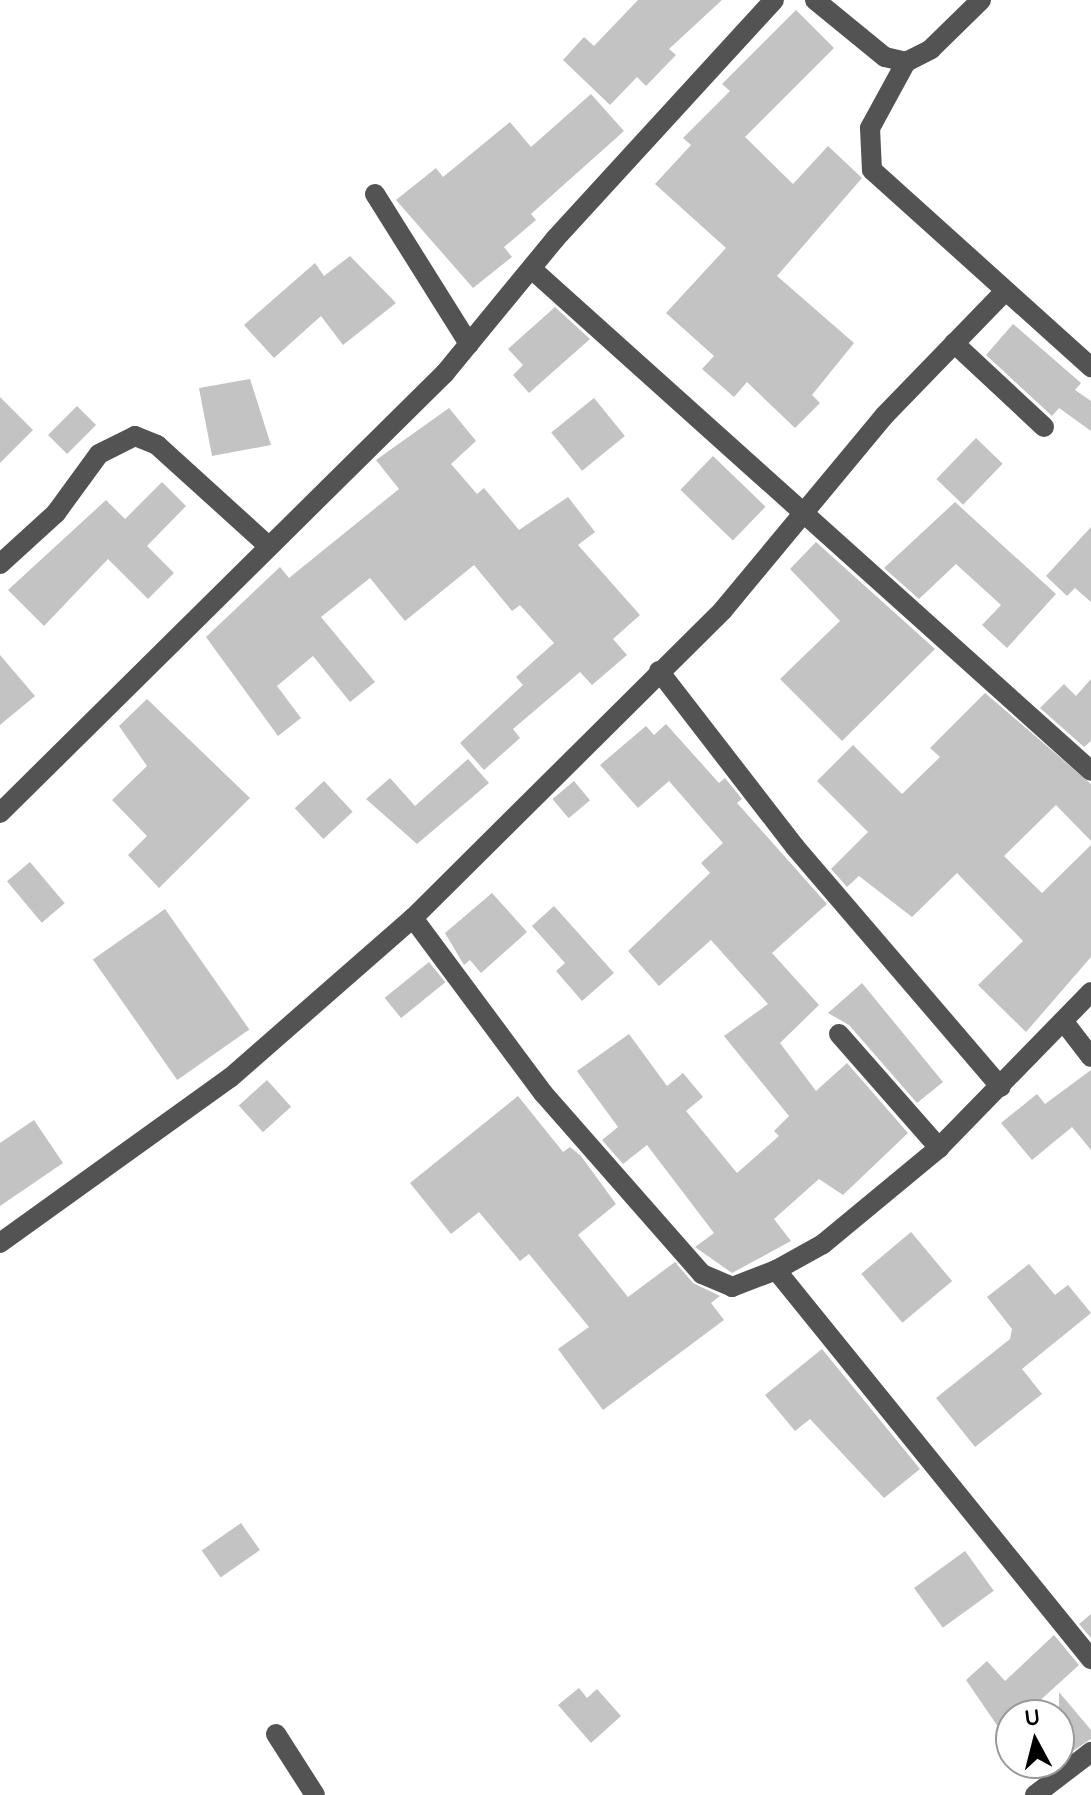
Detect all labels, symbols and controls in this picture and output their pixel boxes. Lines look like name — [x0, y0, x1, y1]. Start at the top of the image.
north arrow — [995, 1699, 1075, 1779]
text: U — [1023, 1702, 1042, 1732]

